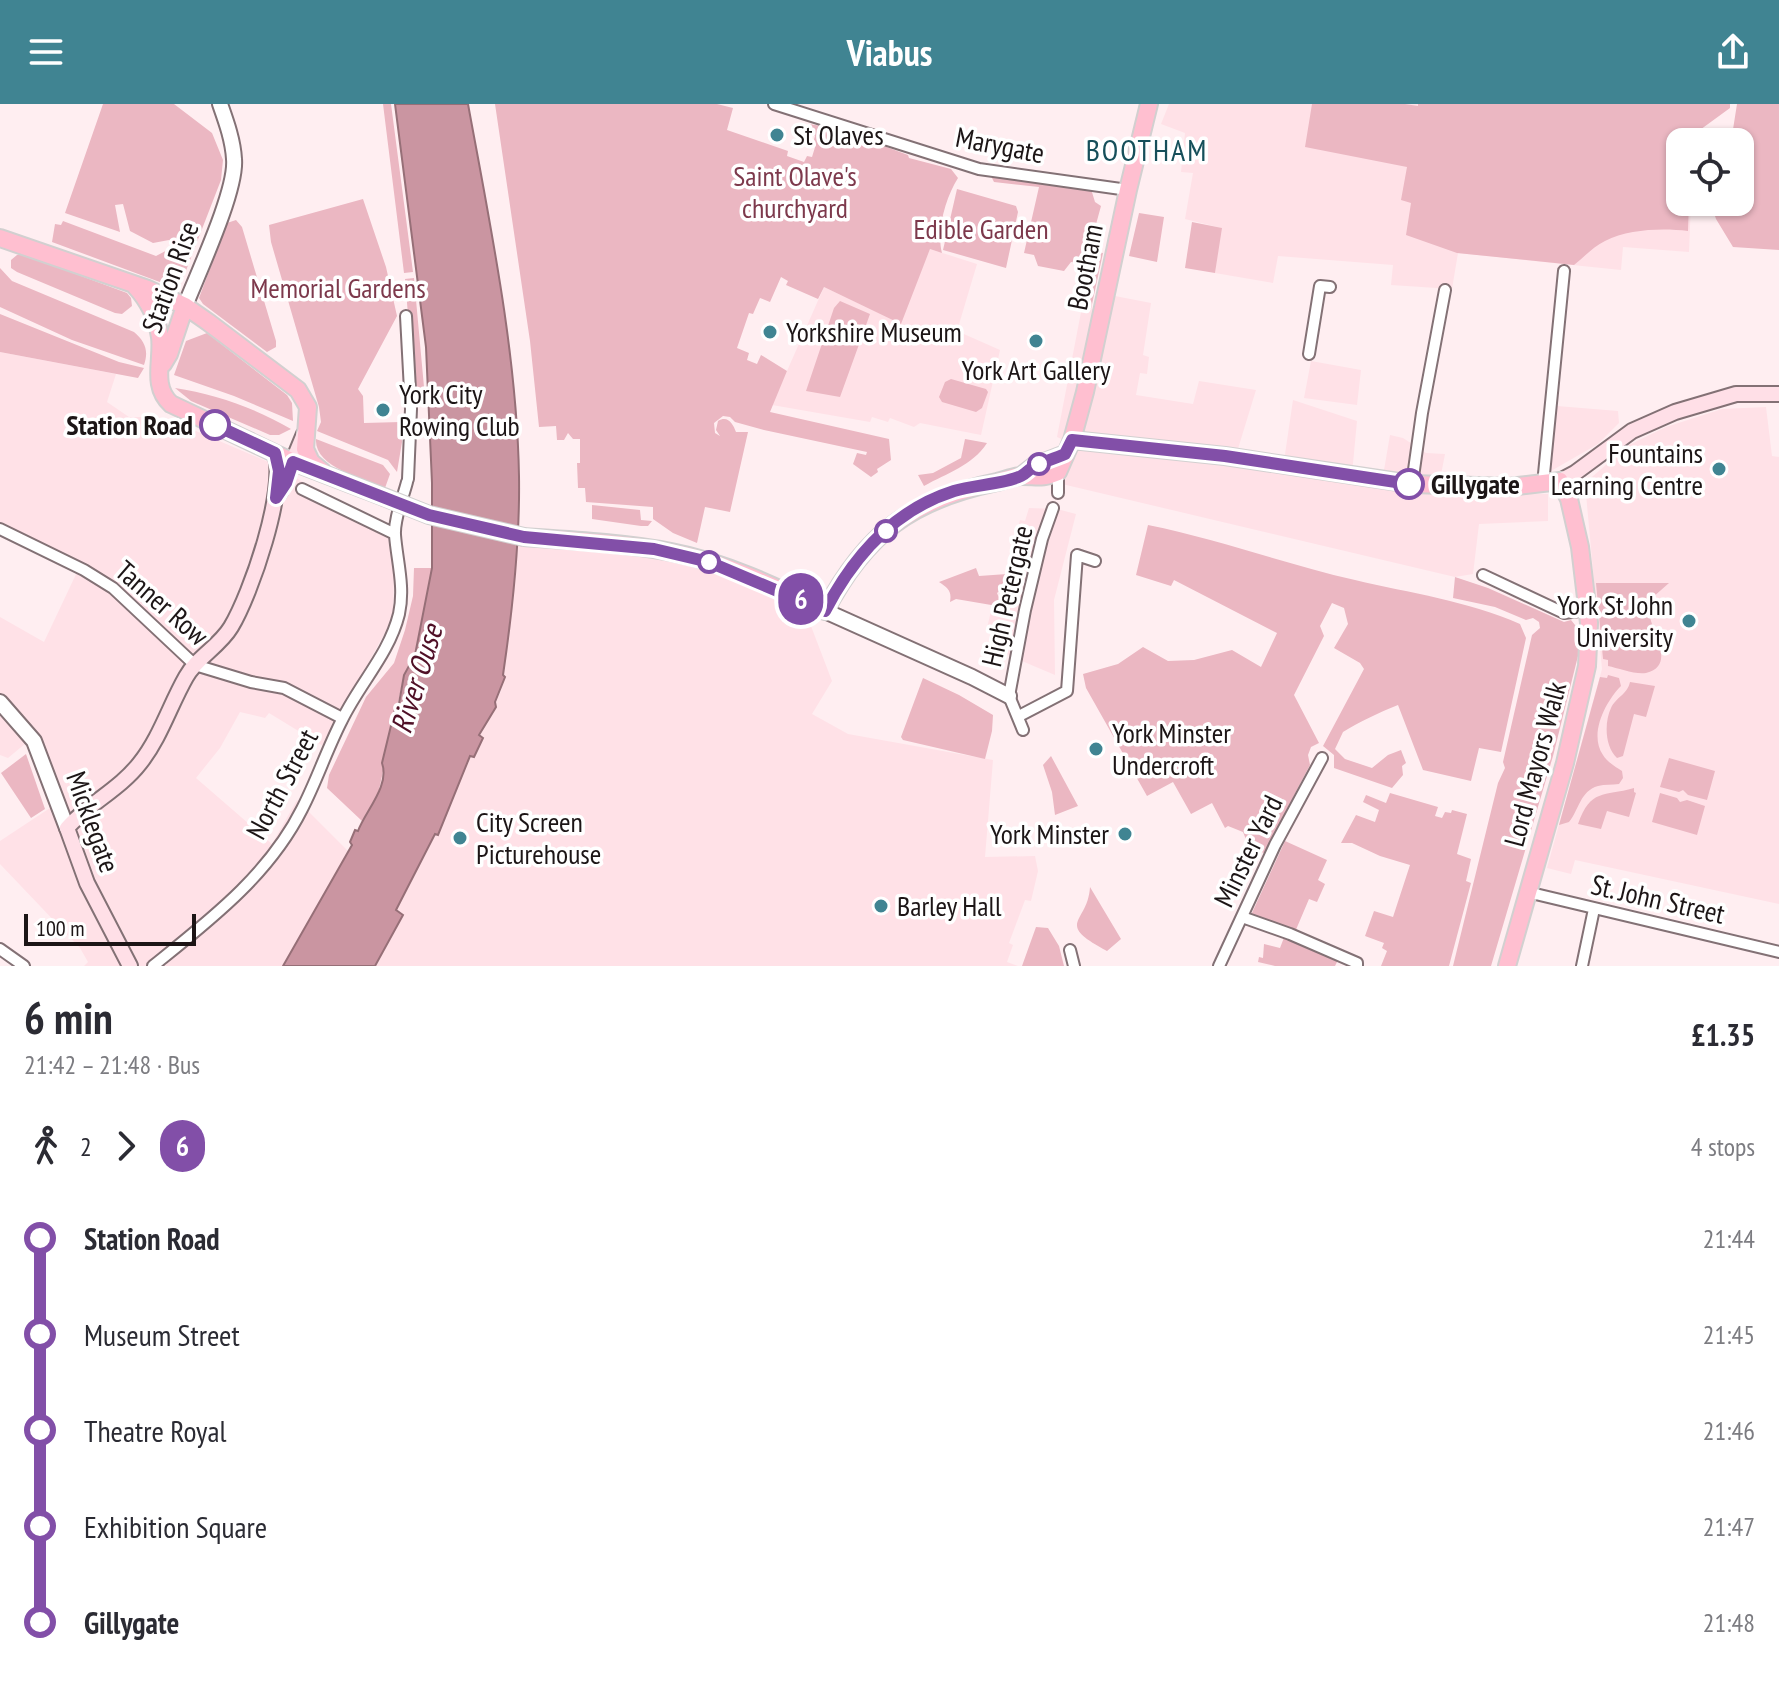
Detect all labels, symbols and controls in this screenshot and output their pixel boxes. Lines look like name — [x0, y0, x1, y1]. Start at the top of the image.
text: Viabus — [847, 29, 932, 76]
icon: menu — [24, 30, 68, 74]
icon: share — [1711, 30, 1755, 74]
place label: St Olaves — [793, 116, 884, 153]
street label: Marygate — [953, 118, 1048, 171]
marker: St Olaves — [768, 126, 786, 144]
map controls — [1666, 128, 1754, 216]
button: locate — [1666, 128, 1754, 216]
district label: BOOTHAM — [1086, 130, 1208, 169]
park label: Saint Olave's churchyard — [733, 157, 857, 226]
park label: Edible Garden — [913, 210, 1049, 247]
street label: Station Rise — [132, 216, 207, 337]
street label: Bootham — [1058, 221, 1111, 313]
park label: Memorial Gardens — [250, 269, 426, 306]
place label: Yorkshire Museum — [786, 313, 962, 350]
marker: Yorkshire Museum — [761, 323, 779, 341]
marker: York Art Gallery — [1027, 332, 1045, 350]
place label: York Art Gallery — [962, 351, 1111, 388]
place label: York City Rowing Club — [399, 375, 520, 444]
marker: York City Rowing Club — [374, 401, 392, 419]
place label: Station Road — [66, 406, 193, 443]
marker: Station Road — [200, 410, 230, 440]
place label: Fountains Learning Centre — [1551, 434, 1703, 503]
unlabelled marker — [1028, 453, 1050, 475]
marker: Fountains Learning Centre — [1710, 460, 1728, 478]
place label: Gillygate — [1431, 465, 1520, 502]
marker: Gillygate — [1394, 469, 1424, 499]
unlabelled marker — [875, 520, 897, 542]
street label: High Petergate — [972, 522, 1041, 670]
unlabelled marker — [698, 551, 720, 573]
street label: Tanner Row — [108, 552, 217, 654]
line badge: 6 — [775, 573, 827, 625]
text: 6 — [794, 580, 808, 617]
place label: York St John University — [1557, 586, 1673, 655]
marker: York St John University — [1680, 612, 1698, 630]
water label: River Ouse — [381, 618, 451, 738]
street label: Lord Mayors Walk — [1495, 677, 1574, 850]
place label: York Minster Undercroft — [1112, 714, 1231, 783]
street label: North Street — [237, 722, 326, 845]
marker: York Minster Undercroft — [1087, 740, 1105, 758]
street label: Micklegate — [58, 766, 129, 877]
street label: Minster Yard — [1205, 789, 1290, 913]
place label: City Screen Picturehouse — [476, 803, 601, 872]
place label: York Minster — [990, 815, 1109, 852]
marker: York Minster — [1116, 825, 1134, 843]
marker: City Screen Picturehouse — [451, 829, 469, 847]
street label: St. John Street — [1588, 865, 1729, 932]
place label: Barley Hall — [897, 887, 1002, 924]
marker: Barley Hall — [872, 897, 890, 915]
scale bar — [24, 910, 196, 946]
text: 100 m — [36, 914, 85, 942]
text: 6 min — [24, 989, 113, 1046]
text: £1.35 — [1691, 1015, 1755, 1054]
text: 21:42 – 21:48 · Bus — [24, 1048, 200, 1081]
icon: walk — [24, 1124, 68, 1168]
icon: forward — [104, 1124, 148, 1168]
text: 6 — [176, 1127, 189, 1164]
text: 2 — [80, 1130, 92, 1163]
text: 4 stops — [1691, 1130, 1755, 1163]
text: Station Road — [84, 1219, 220, 1258]
text: 21:44 — [1703, 1222, 1755, 1255]
text: Museum Street — [84, 1315, 240, 1354]
text: 21:45 — [1703, 1318, 1755, 1351]
text: Theatre Royal — [84, 1411, 226, 1450]
text: 21:46 — [1703, 1414, 1755, 1447]
text: Exhibition Square — [84, 1507, 267, 1546]
text: 21:47 — [1703, 1510, 1755, 1543]
text: Gillygate — [84, 1603, 179, 1642]
text: 21:48 — [1703, 1606, 1755, 1639]

